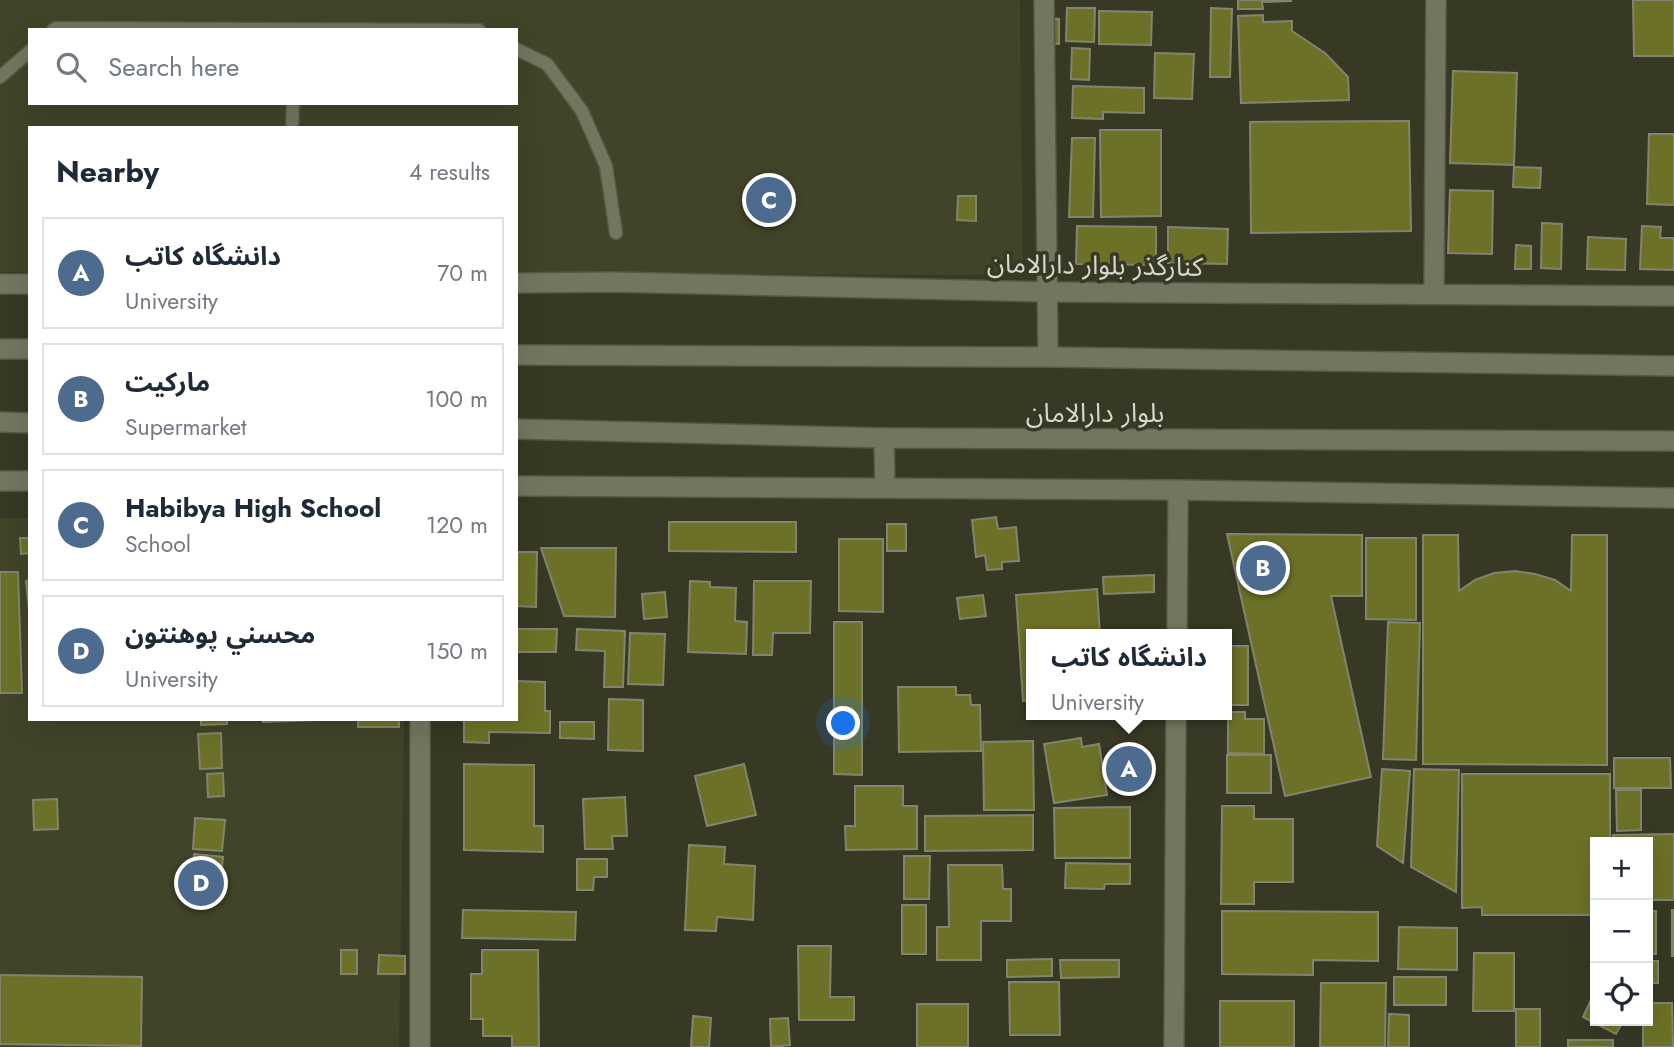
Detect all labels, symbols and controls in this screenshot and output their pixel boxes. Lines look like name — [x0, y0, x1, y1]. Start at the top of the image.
search box — [28, 28, 518, 105]
icon: search — [52, 48, 90, 86]
text: Search here — [108, 48, 240, 86]
text: Nearby — [56, 150, 159, 193]
text: 4 results — [409, 155, 490, 189]
pin: C — [746, 174, 792, 226]
text: دانشگاه کاتب — [125, 237, 281, 275]
street label: کنارگذر بلوار دارالامان — [987, 244, 1204, 286]
text: A — [73, 256, 89, 290]
text: 70 m — [437, 256, 488, 290]
text: University — [125, 284, 218, 318]
text: مارکیت — [125, 363, 210, 401]
text: B — [73, 382, 89, 416]
text: 100 m — [425, 382, 488, 416]
street label: بلوار دارالامان — [1026, 394, 1164, 432]
text: Supermarket — [125, 410, 247, 444]
text: Habibya High School — [125, 489, 381, 527]
text: C — [73, 508, 89, 542]
text: 120 m — [426, 508, 488, 542]
text: School — [125, 527, 191, 561]
pin: B — [1240, 542, 1286, 594]
text: محسني پوهنتون — [125, 615, 315, 653]
popup — [1026, 629, 1232, 720]
text: D — [73, 634, 89, 668]
text: 150 m — [426, 634, 488, 668]
text: دانشگاه کاتب — [1051, 638, 1207, 676]
text: University — [125, 662, 218, 696]
text: University — [1051, 685, 1144, 719]
your location — [826, 706, 860, 740]
pin: A — [1106, 743, 1152, 795]
map controls — [1590, 837, 1653, 1026]
button: + — [1590, 837, 1653, 900]
pin: D — [178, 857, 224, 909]
button: − — [1590, 900, 1653, 963]
button: locate — [1590, 963, 1653, 1026]

